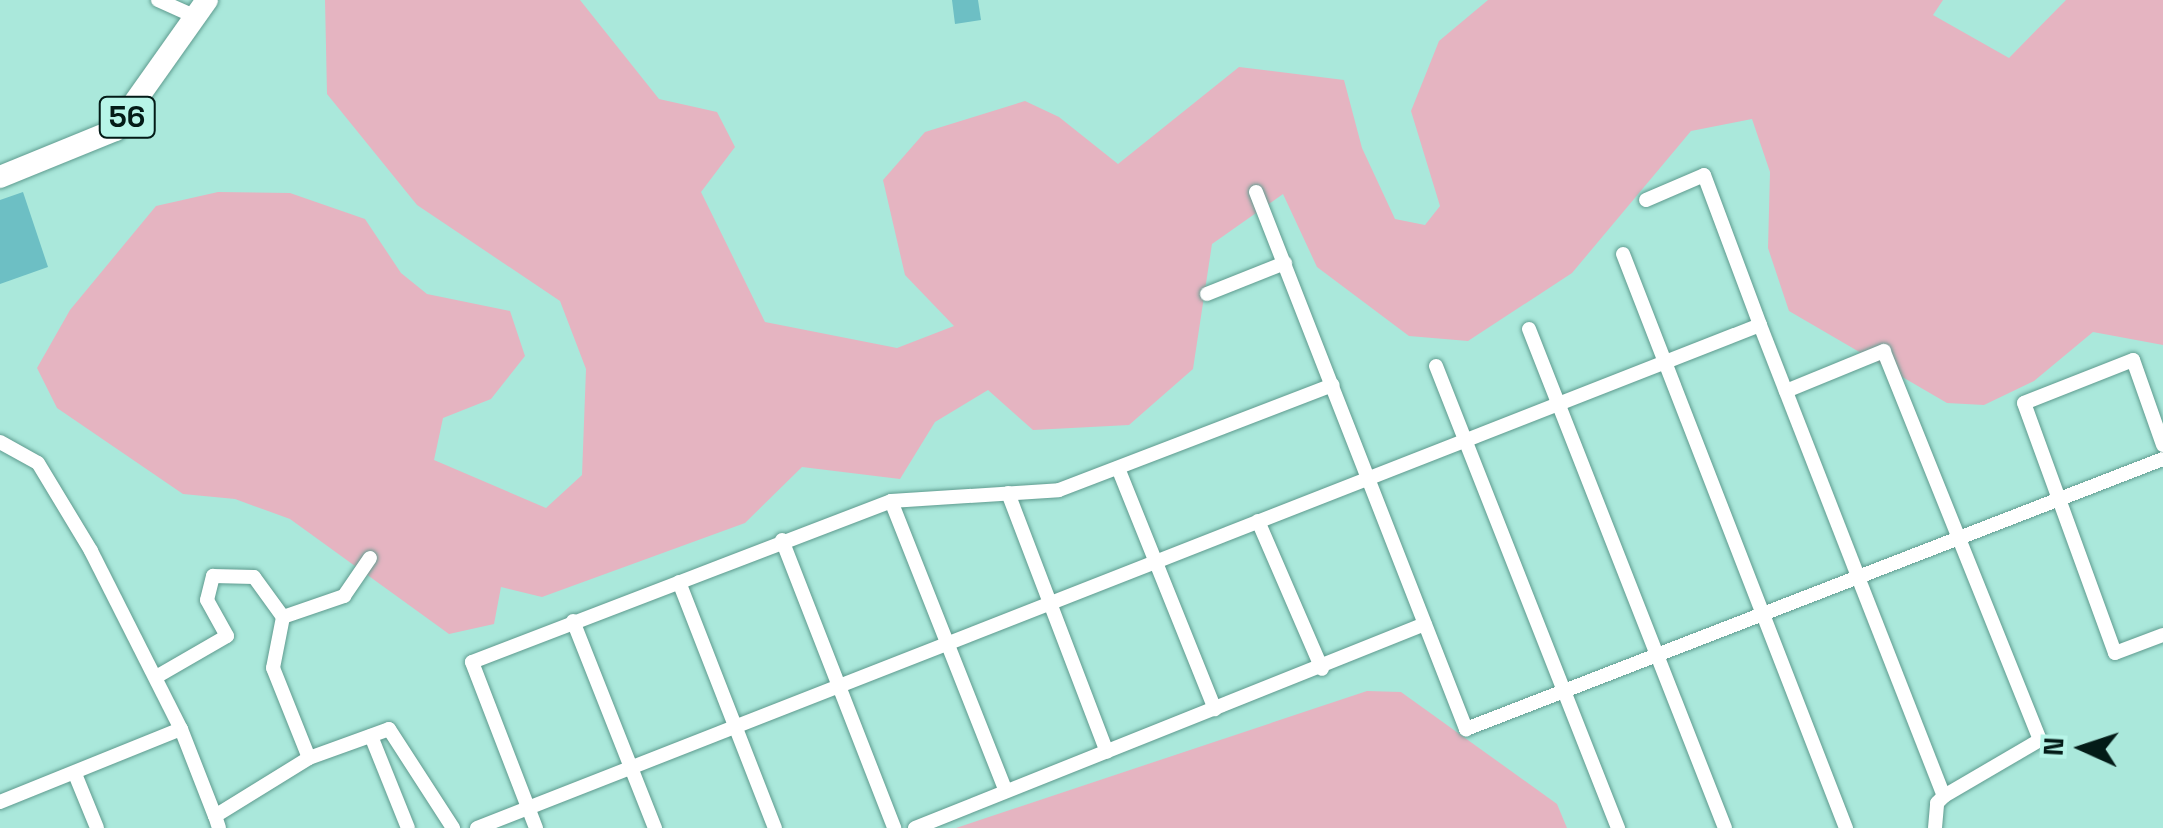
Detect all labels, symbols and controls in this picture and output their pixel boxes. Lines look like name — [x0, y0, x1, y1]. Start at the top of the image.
road number: 56 — [97, 92, 157, 142]
north arrow — [2033, 698, 2133, 798]
text: N — [2035, 736, 2072, 757]

